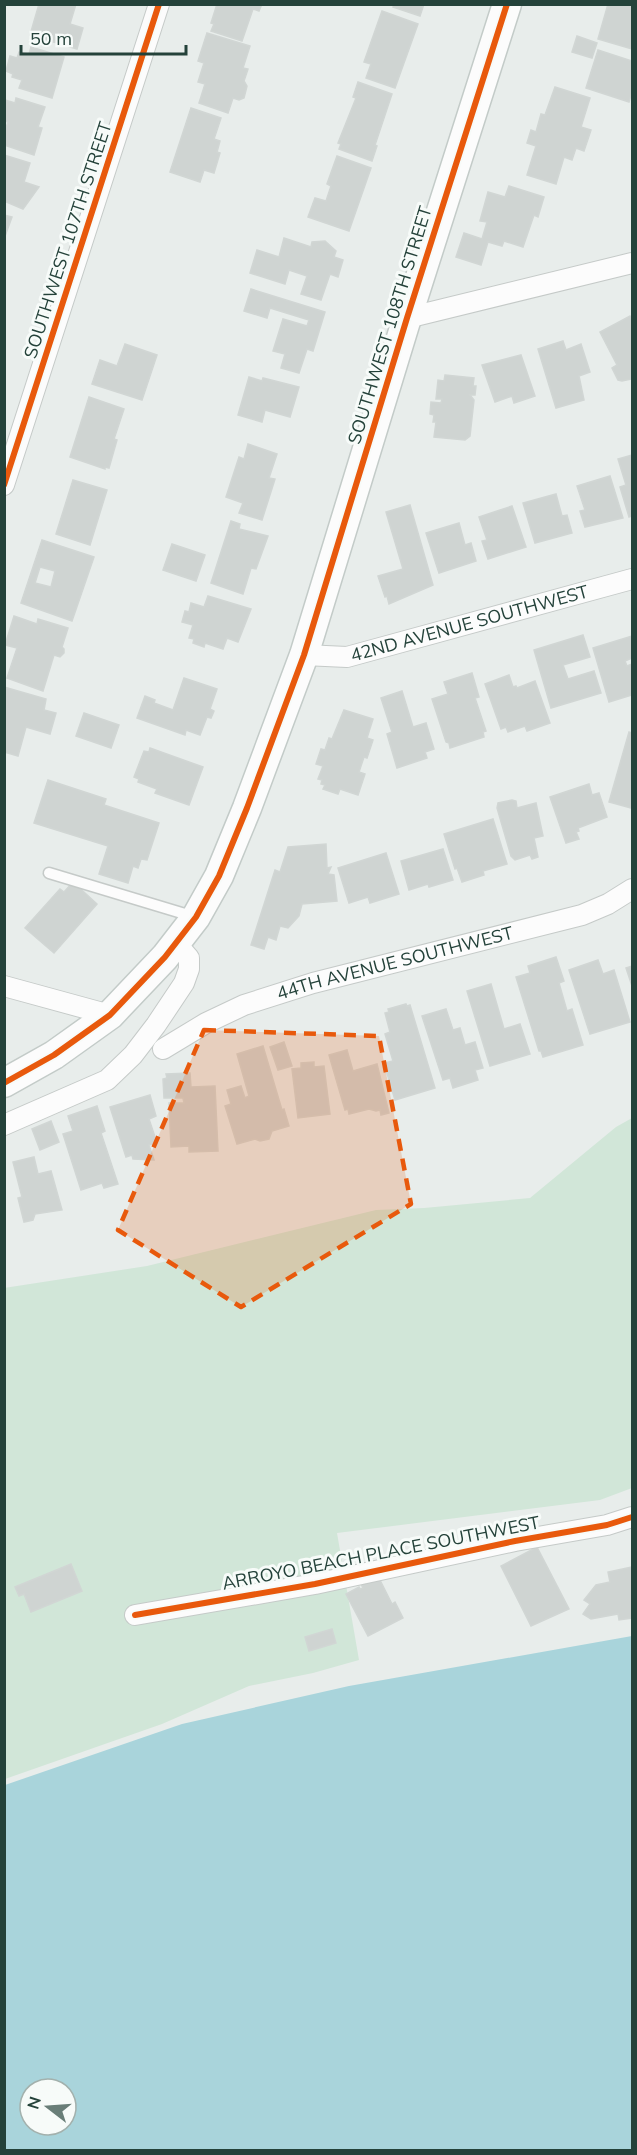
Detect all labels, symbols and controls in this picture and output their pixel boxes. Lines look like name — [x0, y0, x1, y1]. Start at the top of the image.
scale bar — [21, 18, 186, 56]
text: 50 m — [30, 27, 72, 50]
street label: SOUTHWEST 107TH STREET — [18, 118, 117, 361]
street label: SOUTHWEST 108TH STREET — [342, 203, 437, 447]
street label: 42ND AVENUE SOUTHWEST — [348, 579, 591, 667]
street label: 44TH AVENUE SOUTHWEST — [274, 921, 516, 1005]
street label: ARROYO BEACH PLACE SOUTHWEST — [220, 1510, 542, 1595]
north arrow — [18, 2077, 78, 2137]
text: N — [22, 2094, 45, 2111]

